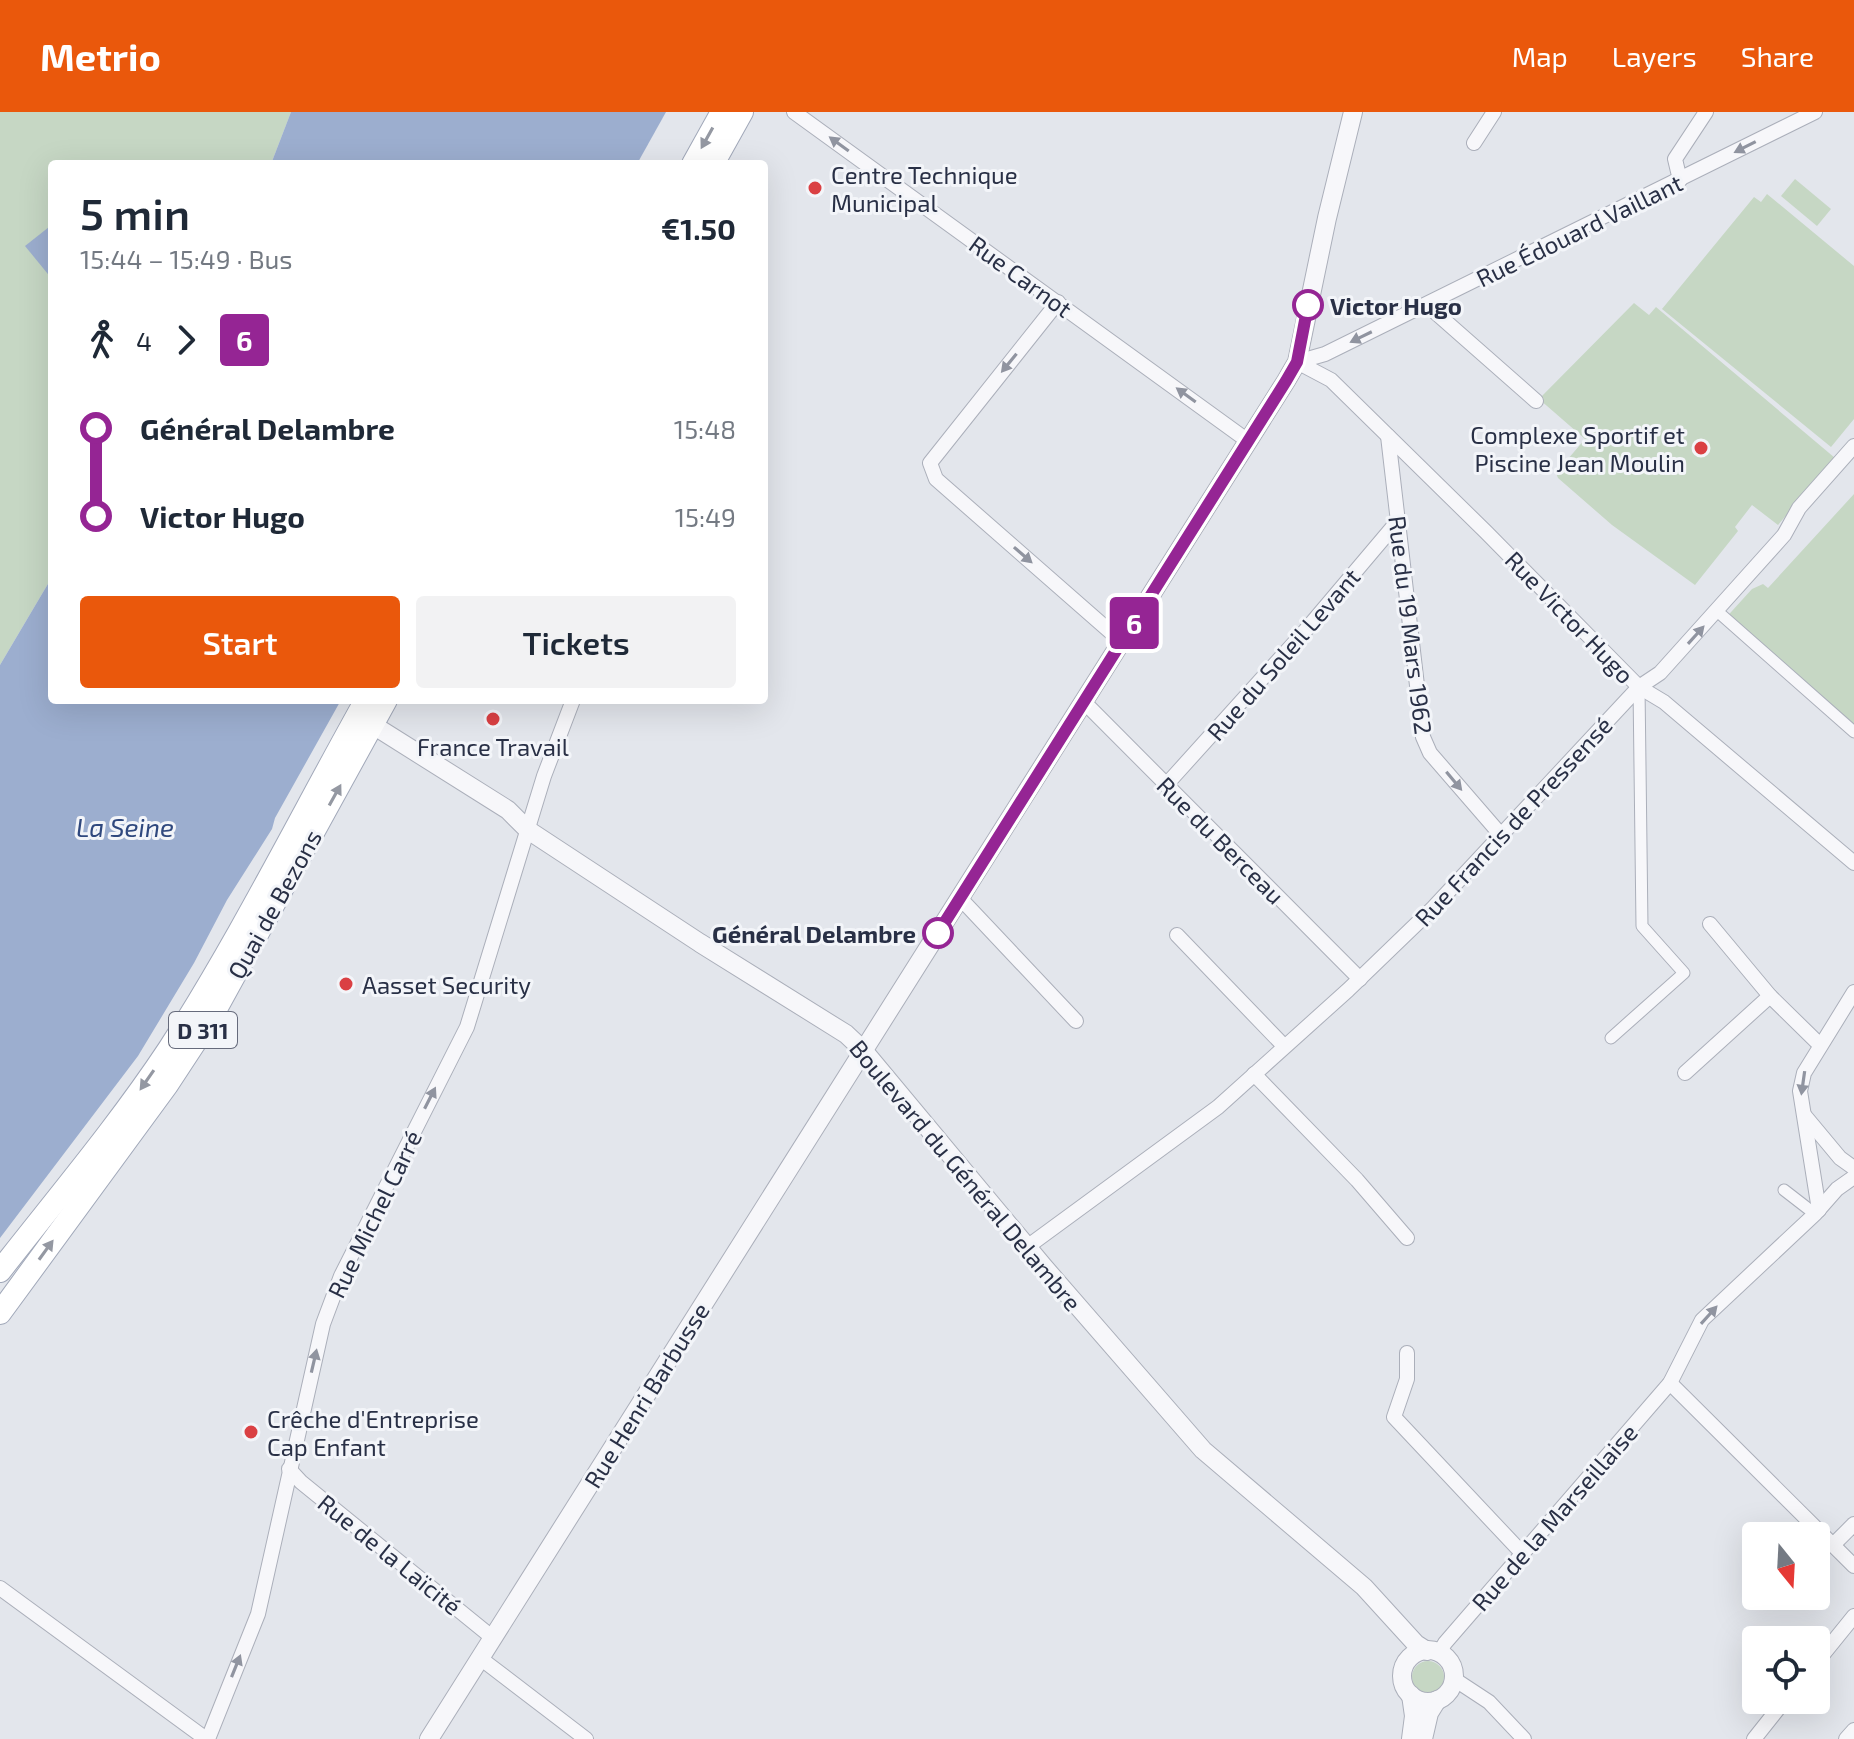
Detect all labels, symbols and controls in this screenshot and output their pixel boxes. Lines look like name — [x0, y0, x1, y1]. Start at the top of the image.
text: Metrio — [40, 33, 161, 79]
text: Map — [1512, 39, 1568, 73]
text: Layers — [1612, 39, 1697, 73]
text: Share — [1741, 39, 1814, 73]
one-way arrow — [700, 127, 714, 149]
one-way arrow — [828, 137, 849, 152]
one-way arrow — [1733, 140, 1756, 154]
place label: Centre Technique Municipal — [831, 160, 1018, 217]
street label: Rue Édouard Vaillant — [1471, 167, 1687, 293]
marker: Centre Technique Municipal — [806, 179, 824, 197]
text: 5 min — [80, 186, 190, 239]
text: €1.50 — [661, 210, 736, 246]
street label: Rue Carnot — [964, 229, 1078, 323]
text: 15:44 – 15:49 · Bus — [80, 243, 293, 274]
marker: Victor Hugo — [1293, 290, 1323, 320]
place label: Victor Hugo — [1330, 291, 1462, 320]
icon: walk — [80, 318, 124, 362]
icon: forward — [164, 318, 208, 362]
text: 6 — [236, 323, 253, 357]
text: 4 — [136, 325, 152, 356]
one-way arrow — [1350, 330, 1373, 343]
one-way arrow — [1002, 353, 1018, 373]
one-way arrow — [1175, 387, 1196, 403]
text: Général Delambre — [140, 410, 395, 446]
text: 15:48 — [674, 413, 736, 444]
place label: Complexe Sportif et Piscine Jean Moulin — [1470, 420, 1685, 477]
marker: Complexe Sportif et Piscine Jean Moulin — [1692, 439, 1710, 457]
text: Victor Hugo — [140, 498, 305, 534]
text: 15:49 — [675, 501, 736, 532]
street label: Rue du 19 Mars 1962 — [1383, 514, 1439, 736]
street label: Rue Victor Hugo — [1500, 545, 1640, 689]
one-way arrow — [1013, 546, 1033, 563]
street label: Rue du Soleil Levant — [1200, 562, 1366, 746]
button: Start — [80, 596, 400, 688]
button: Tickets — [416, 596, 736, 688]
line badge: 6 — [1108, 597, 1160, 649]
text: 6 — [1126, 606, 1142, 640]
one-way arrow — [1686, 625, 1704, 644]
marker: France Travail — [484, 710, 502, 728]
street label: Rue Francis de Pressensé — [1408, 710, 1618, 932]
place label: France Travail — [417, 732, 569, 761]
street label: Rue du Berceau — [1151, 770, 1291, 910]
one-way arrow — [1445, 771, 1463, 791]
one-way arrow — [328, 783, 342, 806]
water label: La Seine — [76, 811, 174, 842]
street label: Quai de Bezons — [221, 824, 327, 984]
marker: Général Delambre — [923, 918, 953, 948]
place label: Général Delambre — [712, 919, 916, 948]
place label: Aasset Security — [362, 970, 531, 999]
marker: Aasset Security — [337, 975, 355, 993]
road number: D 311 — [169, 1012, 237, 1048]
street label: Boulevard du Général Delambre — [844, 1034, 1088, 1316]
one-way arrow — [139, 1069, 155, 1091]
one-way arrow — [1796, 1071, 1809, 1096]
one-way arrow — [424, 1087, 437, 1110]
street label: Rue Michel Carré — [321, 1125, 427, 1303]
one-way arrow — [38, 1239, 53, 1260]
street label: Rue Henri Barbusse — [577, 1297, 715, 1493]
one-way arrow — [1700, 1306, 1717, 1326]
one-way arrow — [308, 1348, 321, 1373]
place label: Crêche d'Entreprise Cap Enfant — [267, 1404, 479, 1461]
street label: Rue de la Marseillaise — [1465, 1418, 1643, 1616]
marker: Crêche d'Entreprise Cap Enfant — [242, 1423, 260, 1441]
street label: Rue de la Laïcité — [313, 1487, 467, 1621]
north arrow — [1742, 1522, 1830, 1610]
map controls — [1742, 1522, 1830, 1714]
button: locate — [1742, 1626, 1830, 1714]
one-way arrow — [230, 1654, 243, 1678]

